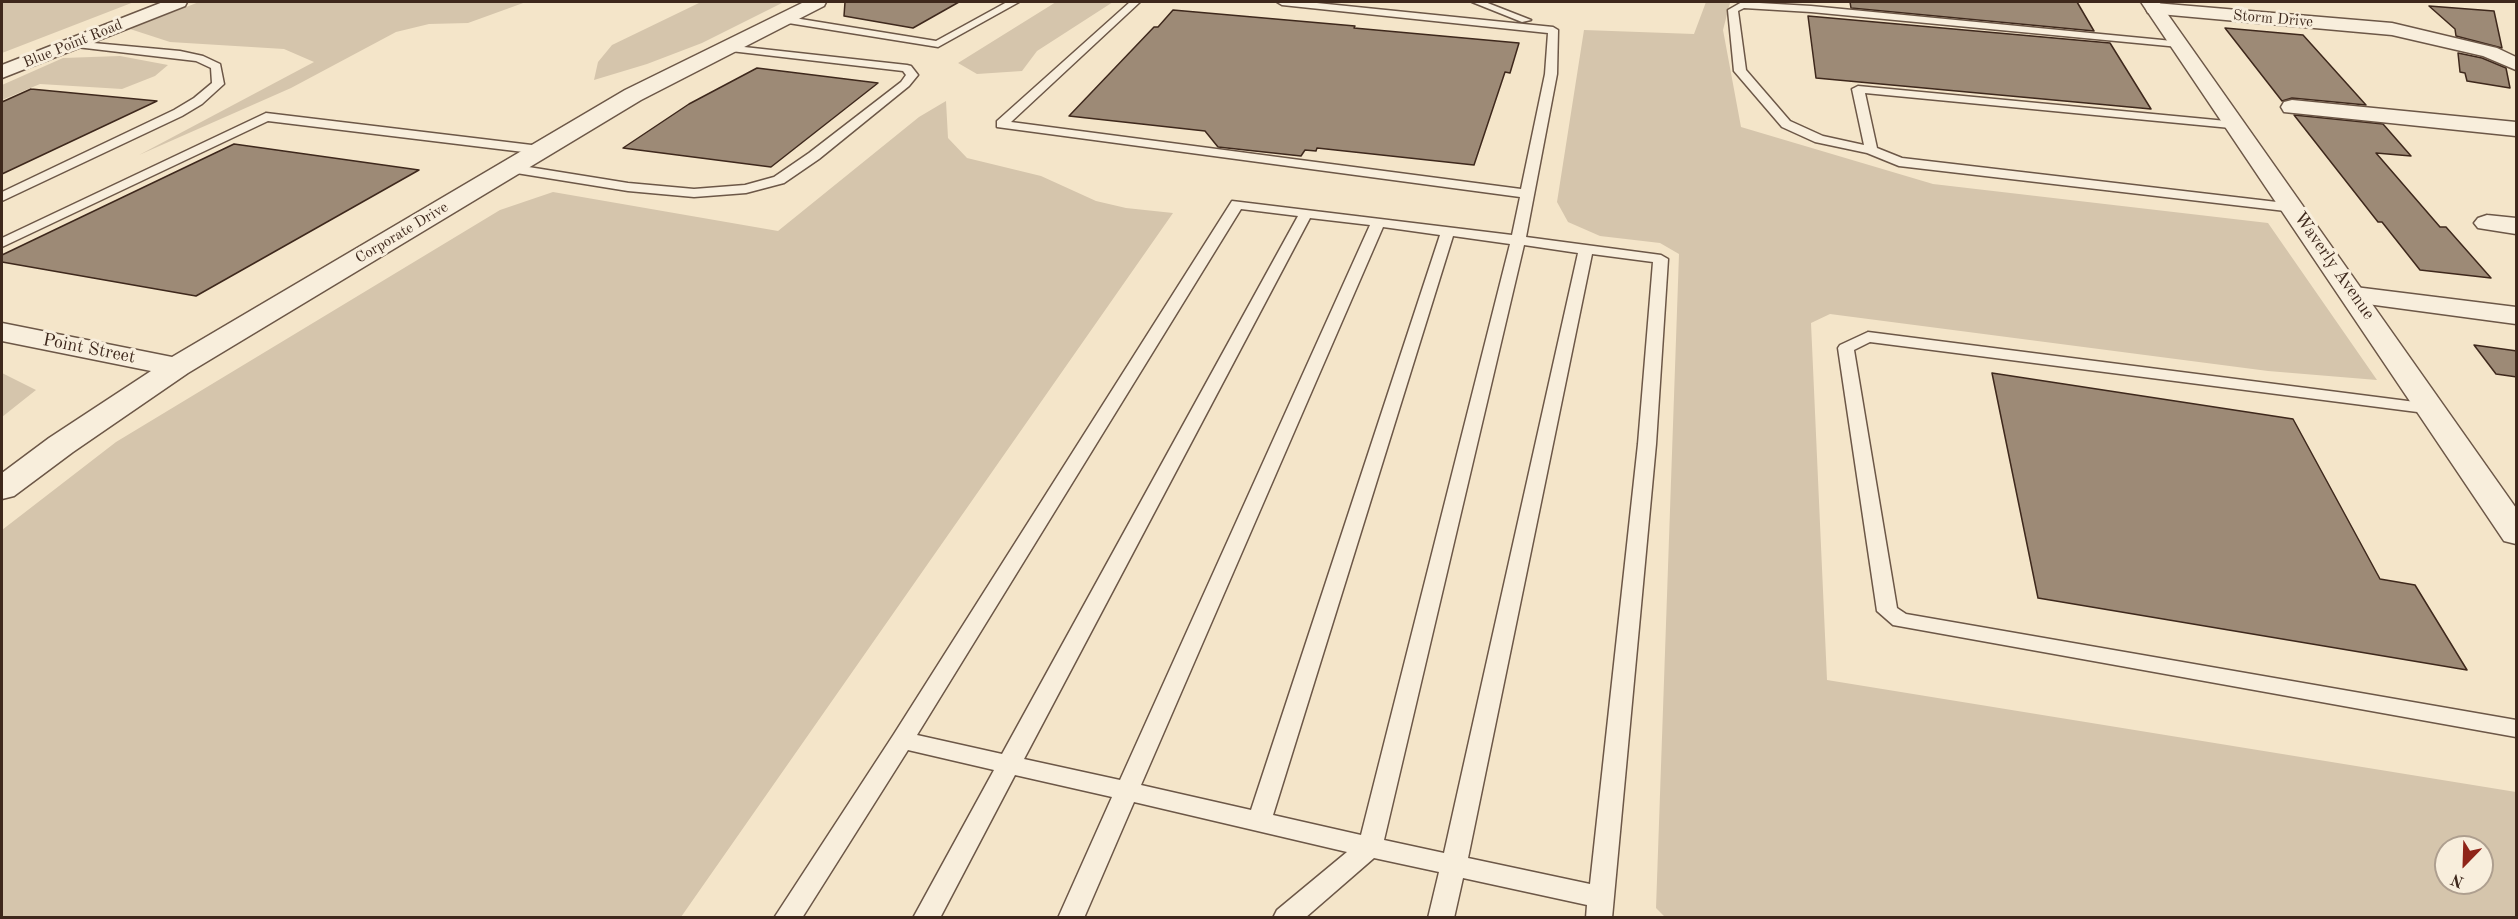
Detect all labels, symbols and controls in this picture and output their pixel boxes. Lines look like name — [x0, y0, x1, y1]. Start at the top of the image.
street label: Storm Drive — [2232, 7, 2314, 31]
street label: Blue Point Road — [21, 16, 125, 72]
street label: Corporate Drive — [352, 198, 452, 268]
street label: Waverly Avenue — [2289, 208, 2379, 324]
street label: Point Street — [41, 329, 137, 369]
north arrow — [2434, 835, 2494, 895]
text: N — [2449, 870, 2467, 889]

